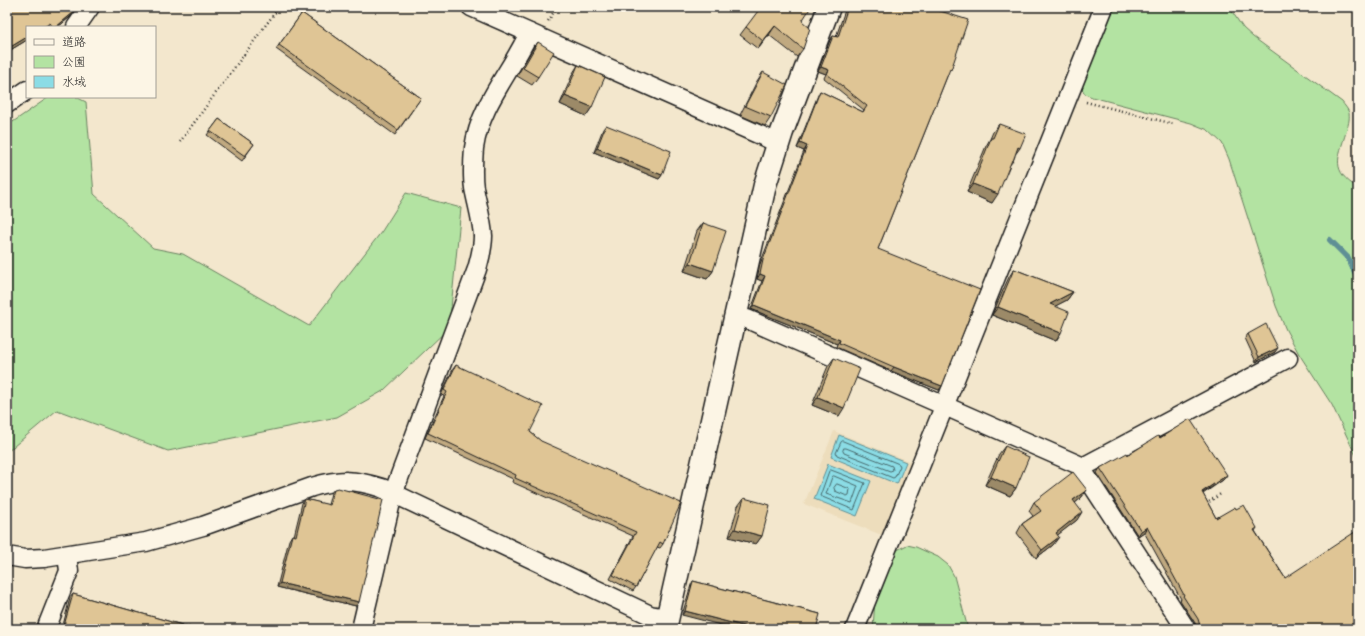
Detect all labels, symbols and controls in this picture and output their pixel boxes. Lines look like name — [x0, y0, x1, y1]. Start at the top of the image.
legend — [26, 26, 156, 98]
text: 道路 — [62, 34, 86, 51]
text: 公園 — [62, 54, 86, 71]
text: 水域 — [62, 74, 86, 91]

